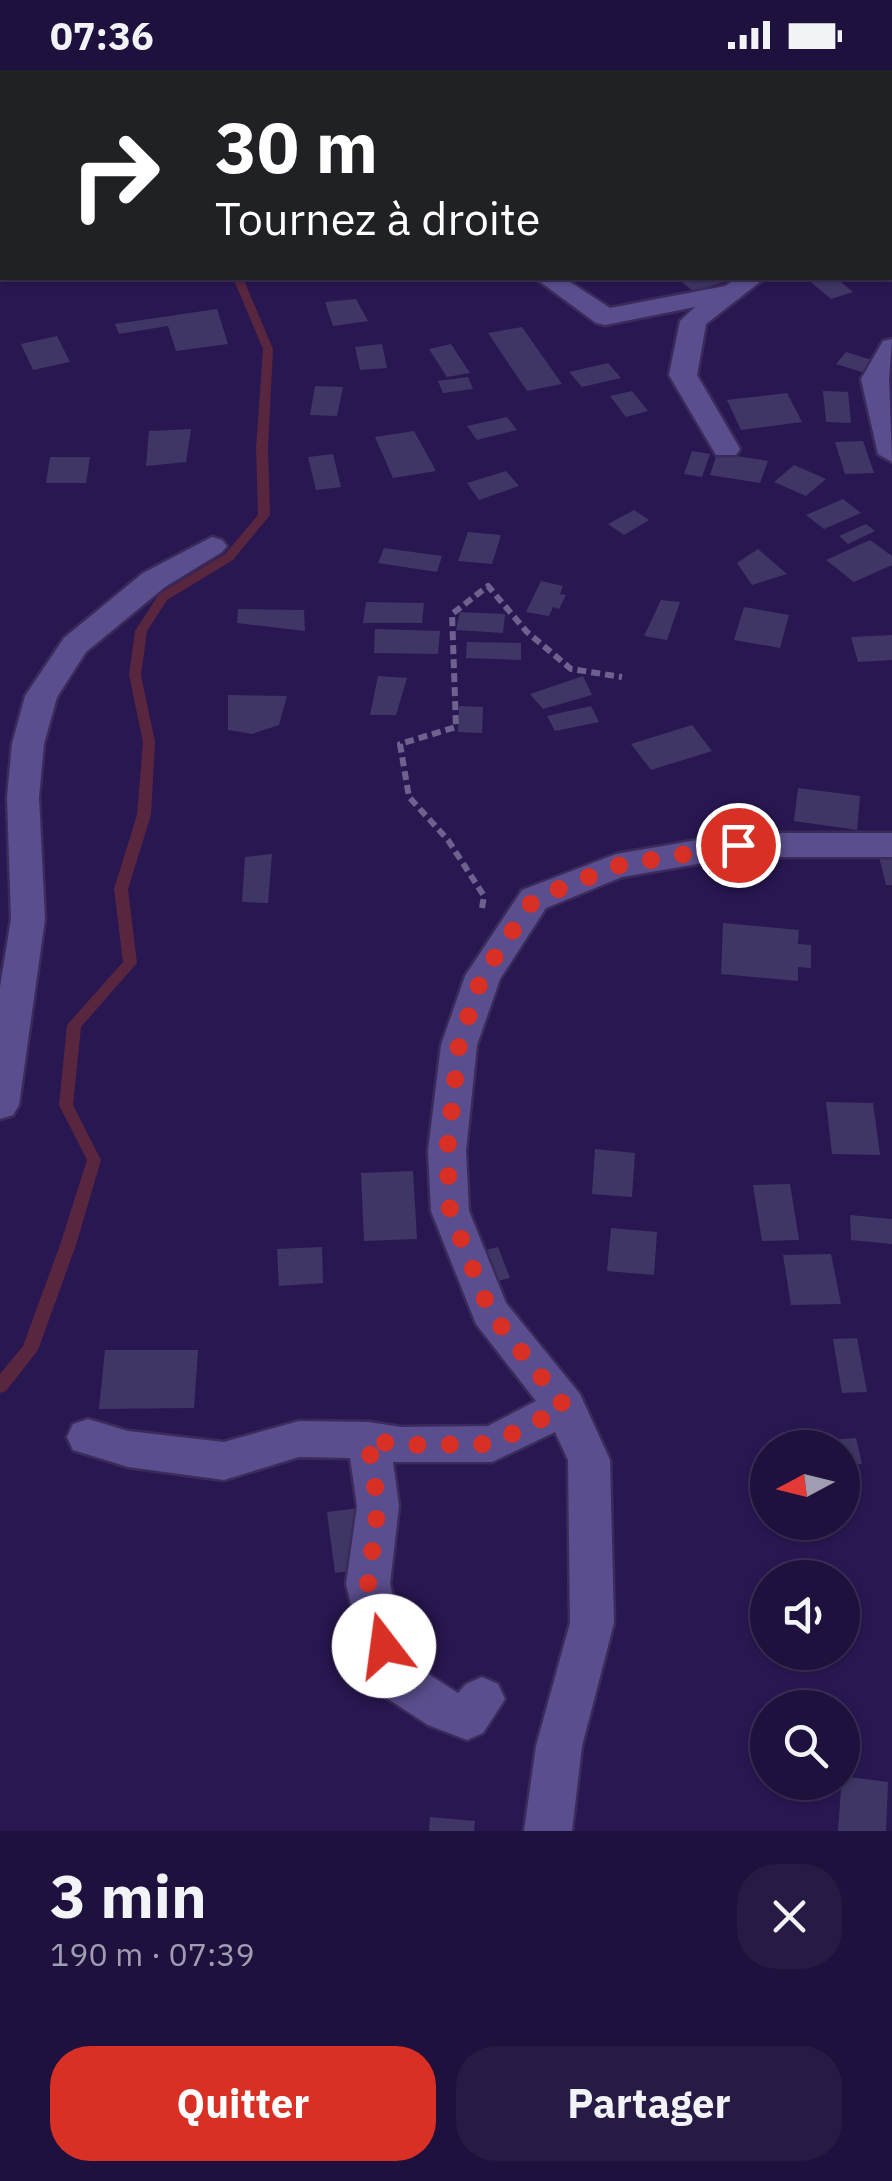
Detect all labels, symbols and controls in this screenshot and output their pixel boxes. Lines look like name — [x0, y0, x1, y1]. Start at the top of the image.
text: 07:36 — [50, 11, 154, 60]
text: 30 m — [215, 101, 378, 192]
icon: right — [50, 110, 180, 240]
text: Tournez à droite — [215, 189, 540, 247]
pin — [696, 803, 781, 888]
icon: arrive — [711, 818, 766, 873]
north arrow — [750, 1430, 860, 1540]
map controls — [750, 1430, 860, 1800]
button: sound — [750, 1560, 860, 1670]
position arrow — [332, 1594, 436, 1698]
button: search — [750, 1690, 860, 1800]
text: 3 min — [50, 1856, 207, 1935]
button: close — [737, 1864, 842, 1969]
text: 190 m · 07:39 — [50, 1933, 255, 1975]
button: Quitter — [50, 2046, 436, 2161]
button: Partager — [456, 2046, 842, 2161]

